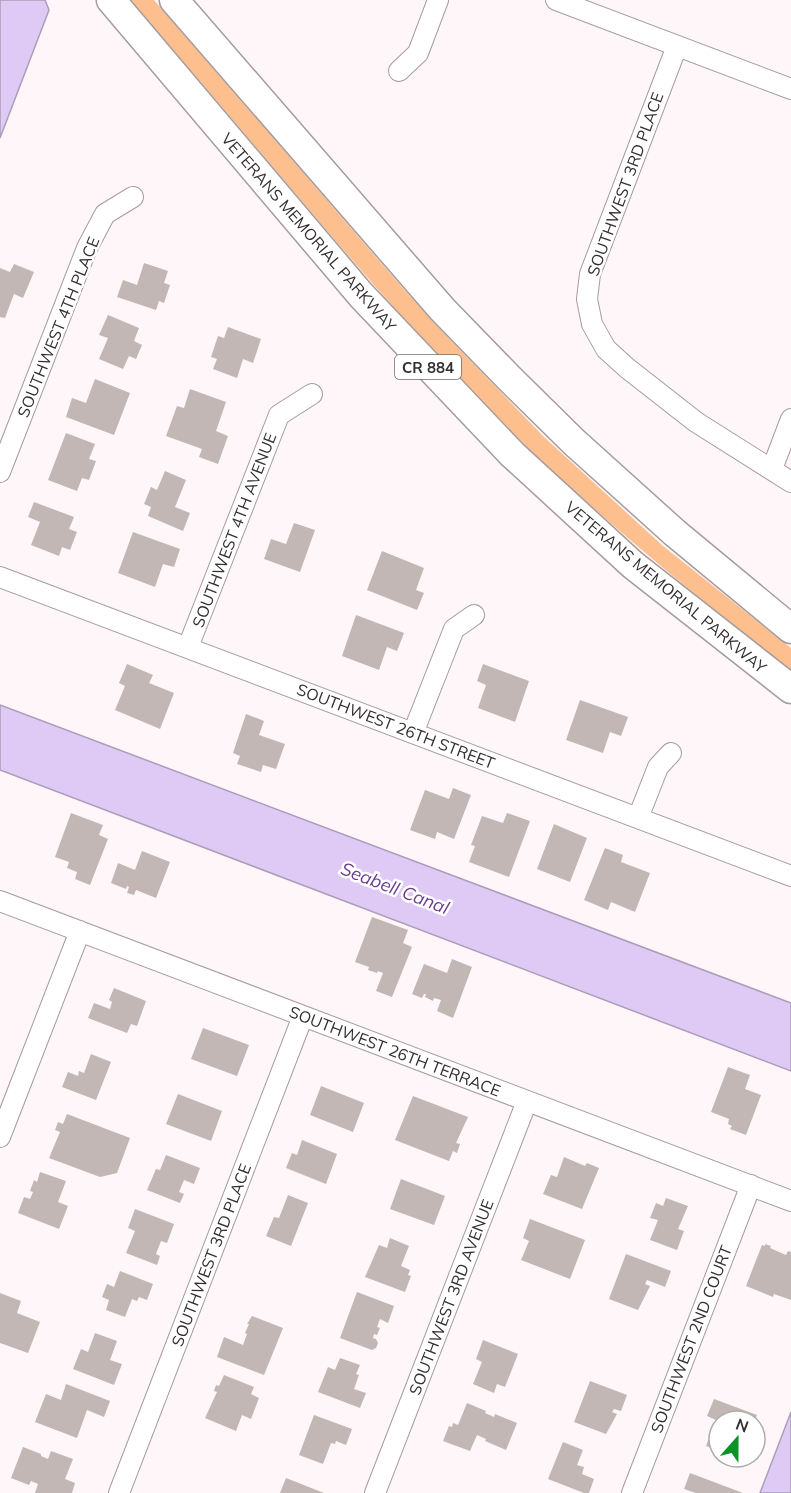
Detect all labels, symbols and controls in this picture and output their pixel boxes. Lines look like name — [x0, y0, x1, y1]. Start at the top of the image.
street label: SOUTHWEST 3RD PLACE — [582, 89, 668, 279]
street label: VETERANS MEMORIAL PARKWAY — [217, 129, 401, 336]
street label: SOUTHWEST 4TH PLACE — [13, 234, 103, 420]
road number: CR 884 — [395, 355, 461, 379]
street label: SOUTHWEST 4TH AVENUE — [188, 430, 280, 630]
street label: VETERANS MEMORIAL PARKWAY — [561, 497, 771, 677]
street label: SOUTHWEST 26TH STREET — [294, 679, 498, 773]
water label: Seabell Canal — [338, 857, 453, 919]
street label: SOUTHWEST 26TH TERRACE — [286, 1001, 504, 1101]
street label: SOUTHWEST 3RD PLACE — [167, 1161, 255, 1349]
street label: SOUTHWEST 3RD AVENUE — [404, 1196, 498, 1398]
street label: SOUTHWEST 2ND COURT — [646, 1242, 736, 1436]
north arrow — [707, 1409, 767, 1469]
text: N — [733, 1413, 752, 1436]

